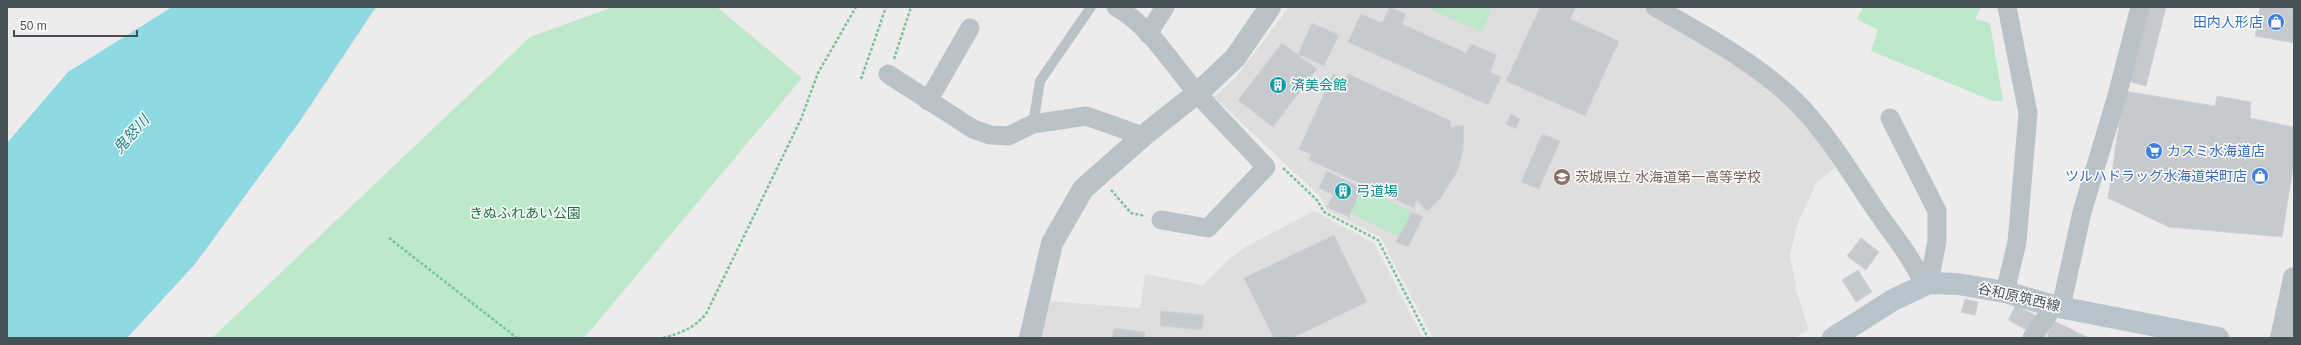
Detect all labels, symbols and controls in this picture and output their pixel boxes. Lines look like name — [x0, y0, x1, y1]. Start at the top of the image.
scale bar — [14, 12, 137, 38]
shop icon: 田内人形店 — [2266, 12, 2286, 32]
place label: 田内人形店 — [2193, 14, 2263, 30]
text: 50 m — [20, 19, 47, 33]
building icon: 済美会館 — [1268, 75, 1288, 95]
place label: 済美会館 — [1291, 77, 1347, 93]
water label: 鬼怒川 — [110, 110, 154, 156]
supermarket icon: カスミ水海道店 — [2144, 141, 2164, 161]
place label: カスミ水海道店 — [2167, 143, 2265, 159]
shop icon: ツルハドラッグ水海道栄町店 — [2250, 166, 2270, 186]
school or university icon: 茨城県立 水海道第一高等学校 — [1552, 167, 1572, 187]
place label: ツルハドラッグ水海道栄町店 — [2065, 168, 2247, 184]
place label: 茨城県立 水海道第一高等学校 — [1575, 169, 1761, 185]
building icon: 弓道場 — [1333, 181, 1353, 201]
place label: 弓道場 — [1356, 183, 1398, 199]
park label: きぬふれあい公園 — [469, 205, 581, 221]
street label: 谷和原筑西線 — [1976, 280, 2062, 314]

